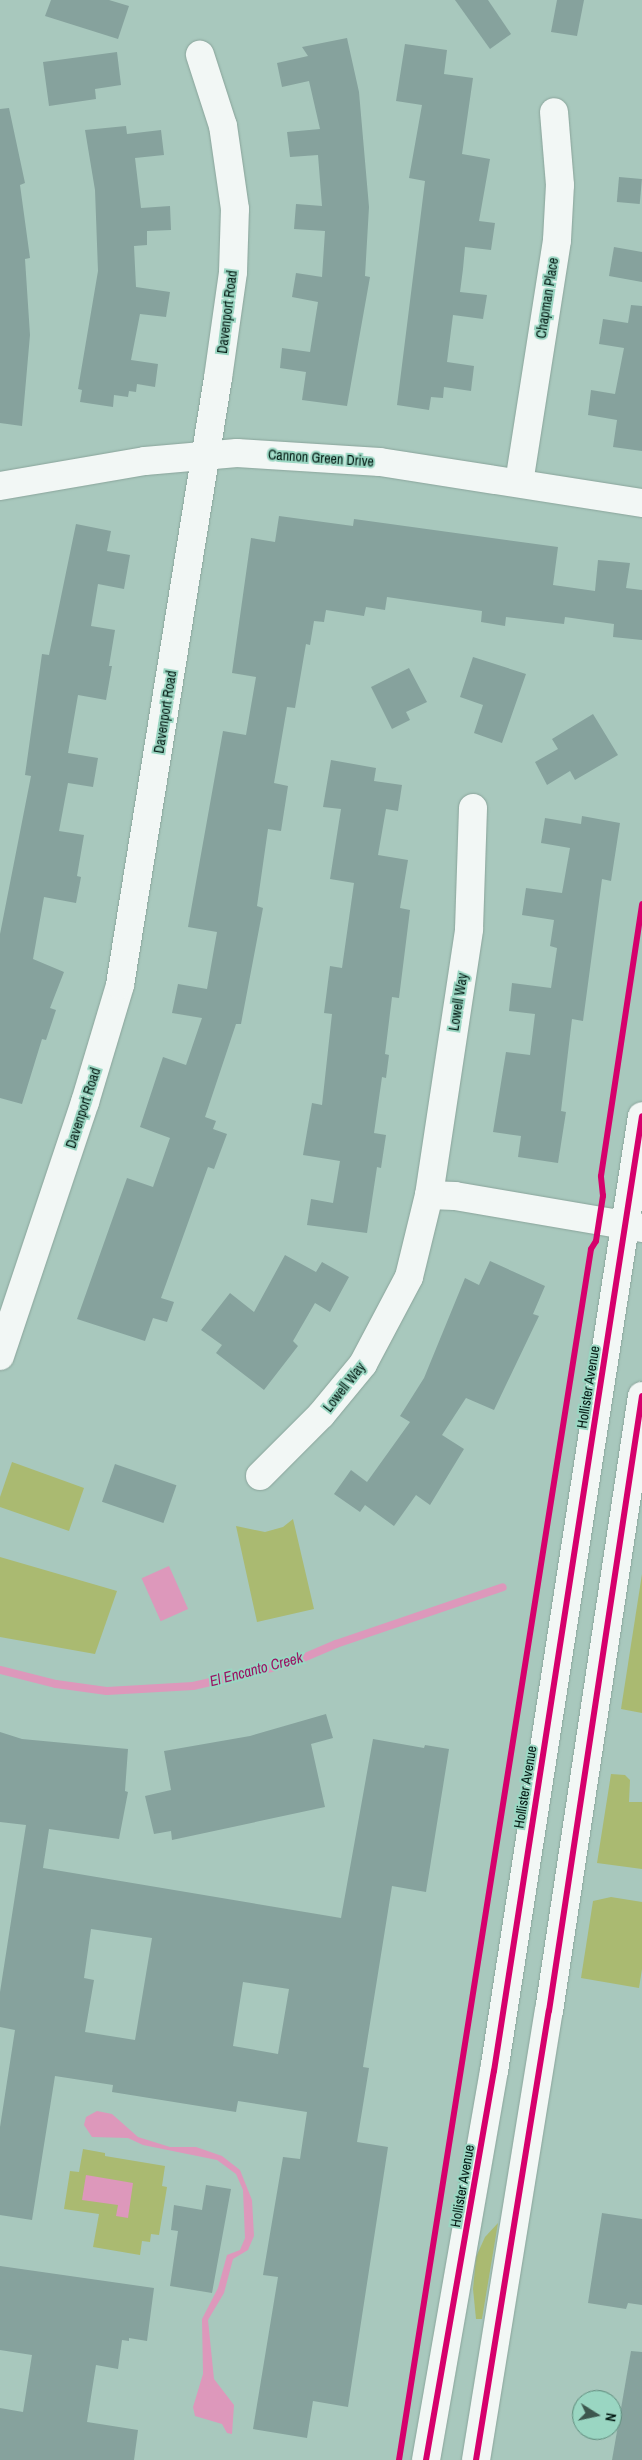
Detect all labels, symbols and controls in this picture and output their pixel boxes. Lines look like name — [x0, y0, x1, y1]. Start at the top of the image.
street label: Chapman Place — [532, 256, 562, 340]
street label: Davenport Road — [214, 269, 240, 355]
street label: Cannon Green Drive — [268, 446, 374, 470]
street label: Davenport Road — [150, 669, 180, 755]
street label: Lowell Way — [445, 972, 471, 1032]
street label: Davenport Road — [62, 1066, 104, 1150]
street label: Hollister Avenue — [573, 1344, 603, 1430]
street label: Lowell Way — [319, 1359, 369, 1415]
water label: El Encanto Creek — [207, 1648, 305, 1690]
street label: Hollister Avenue — [510, 1744, 540, 1830]
street label: Hollister Avenue — [446, 2143, 478, 2229]
north arrow — [572, 2390, 622, 2440]
text: N — [601, 2412, 620, 2423]

